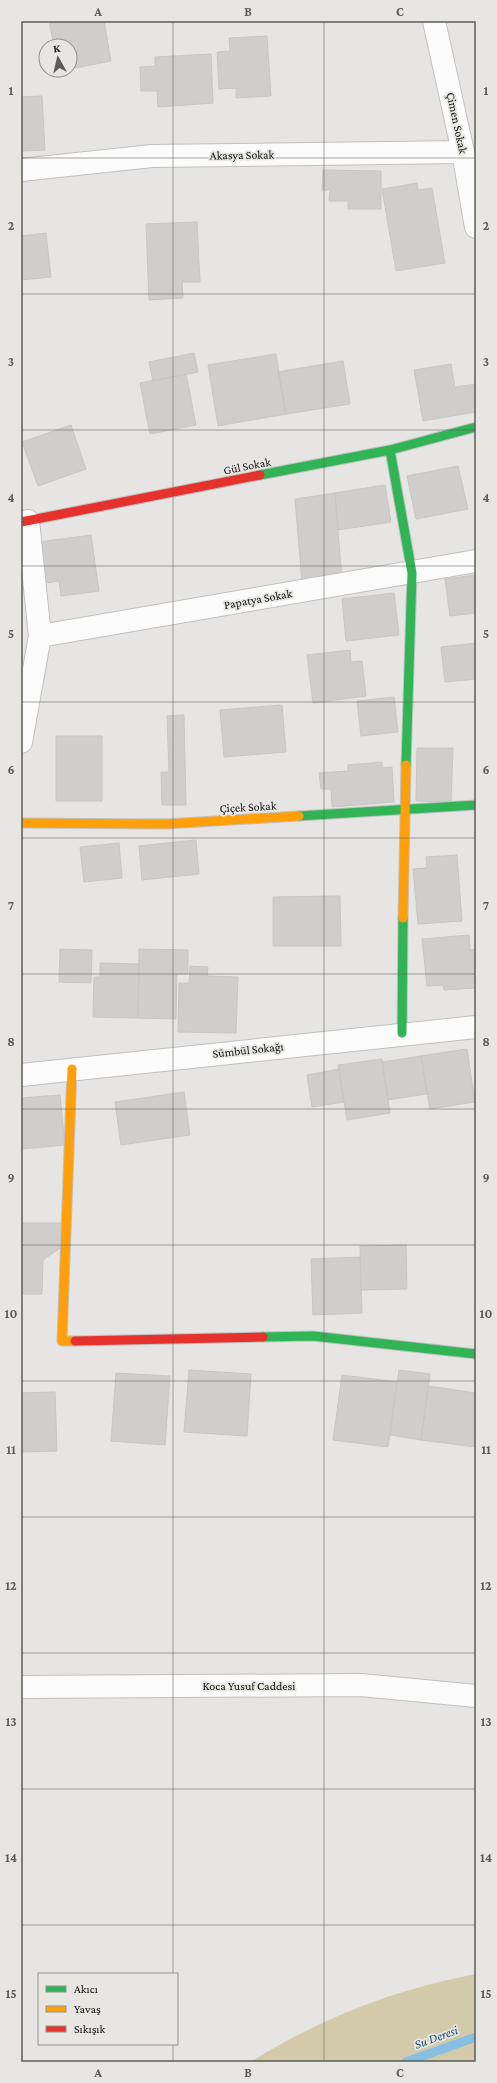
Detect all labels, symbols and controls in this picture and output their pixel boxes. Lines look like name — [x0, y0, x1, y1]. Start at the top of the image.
text: A — [93, 4, 102, 19]
text: B — [244, 4, 252, 19]
text: C — [396, 4, 404, 19]
north arrow — [38, 38, 78, 78]
text: K — [52, 42, 62, 55]
text: 1 — [9, 83, 14, 98]
text: 1 — [484, 83, 489, 98]
street label: Çimen Sokak — [444, 91, 470, 155]
street label: Akasya Sokak — [210, 147, 275, 163]
text: 2 — [8, 218, 15, 233]
text: 2 — [483, 218, 490, 233]
text: 3 — [8, 354, 14, 369]
text: 3 — [483, 354, 489, 369]
street label: Gül Sokak — [222, 455, 272, 477]
text: 4 — [7, 490, 15, 505]
text: 4 — [482, 490, 490, 505]
street label: Papatya Sokak — [223, 586, 293, 612]
text: 5 — [8, 626, 14, 641]
text: 5 — [483, 626, 489, 641]
text: 6 — [7, 762, 15, 777]
text: 6 — [482, 762, 490, 777]
street label: Çiçek Sokak — [219, 799, 277, 815]
text: 7 — [8, 898, 14, 913]
text: 7 — [483, 898, 489, 913]
text: 8 — [7, 1034, 15, 1049]
text: 8 — [482, 1034, 490, 1049]
street label: Sümbül Sokağı — [212, 1039, 284, 1061]
text: 9 — [7, 1170, 15, 1185]
text: 9 — [482, 1170, 490, 1185]
text: 10 — [5, 1306, 17, 1321]
text: 10 — [480, 1306, 492, 1321]
text: 11 — [6, 1442, 16, 1457]
text: 11 — [481, 1442, 491, 1457]
text: 12 — [5, 1578, 17, 1593]
text: 12 — [480, 1578, 492, 1593]
street label: Koca Yusuf Caddesi — [203, 1679, 295, 1693]
text: 13 — [5, 1714, 17, 1729]
text: 13 — [480, 1714, 492, 1729]
text: 14 — [5, 1850, 17, 1865]
text: 14 — [480, 1850, 492, 1865]
legend — [38, 1973, 178, 2045]
text: Akıcı — [74, 1982, 98, 1996]
text: 15 — [5, 1986, 17, 2001]
text: 15 — [480, 1986, 492, 2001]
text: Yavaş — [74, 2002, 101, 2016]
text: Sıkışık — [74, 2022, 105, 2036]
water label: Su Deresi — [412, 2022, 460, 2052]
text: A — [93, 2065, 102, 2080]
text: B — [244, 2065, 252, 2080]
text: C — [396, 2065, 404, 2080]

